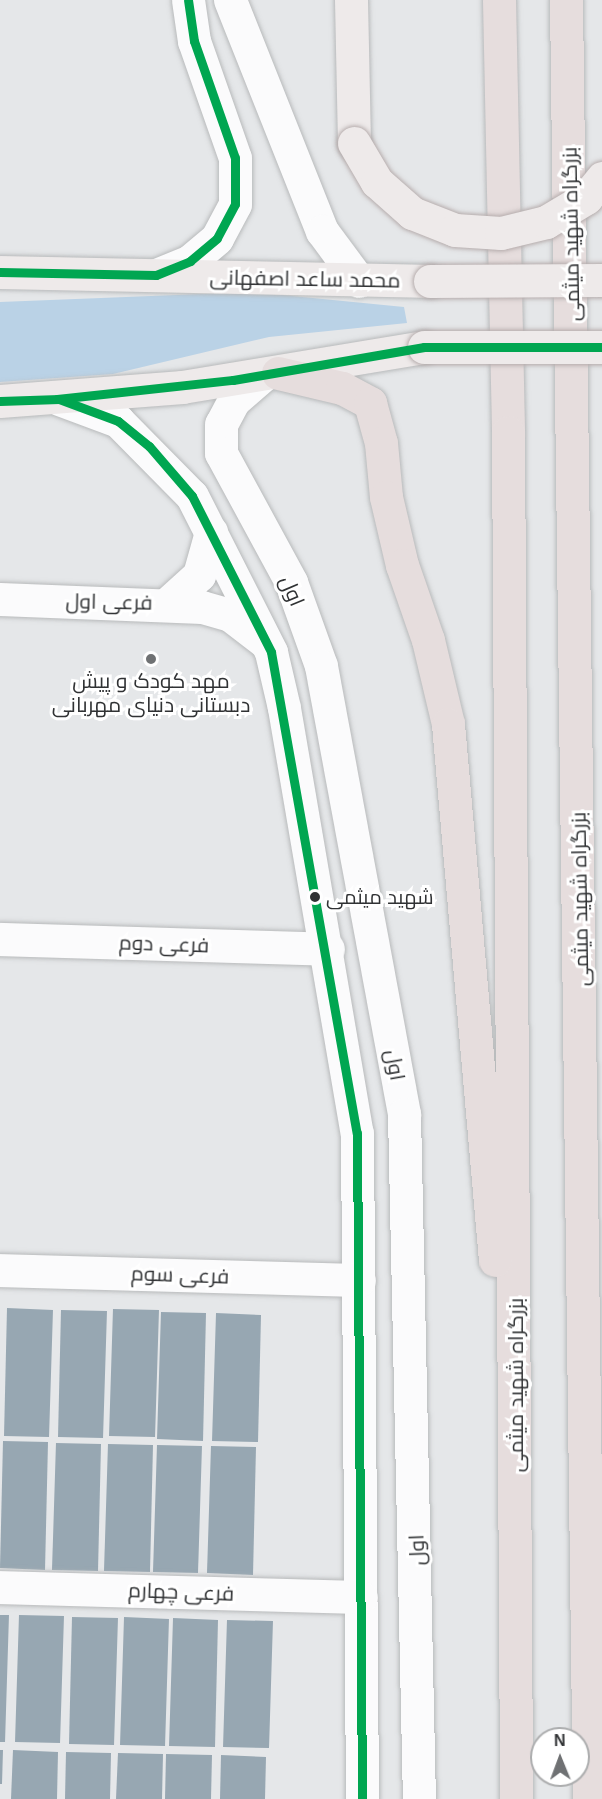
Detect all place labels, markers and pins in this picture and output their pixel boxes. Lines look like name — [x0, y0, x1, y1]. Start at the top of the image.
marker: مهد کودک و پیش دبستانی دنیای‌ مهربانی — [144, 652, 158, 666]
place label: مهد کودک و پیش دبستانی دنیای‌ مهربانی — [52, 668, 250, 718]
place label: شهید میثمی — [326, 885, 434, 909]
marker: شهید میثمی — [309, 891, 321, 903]

